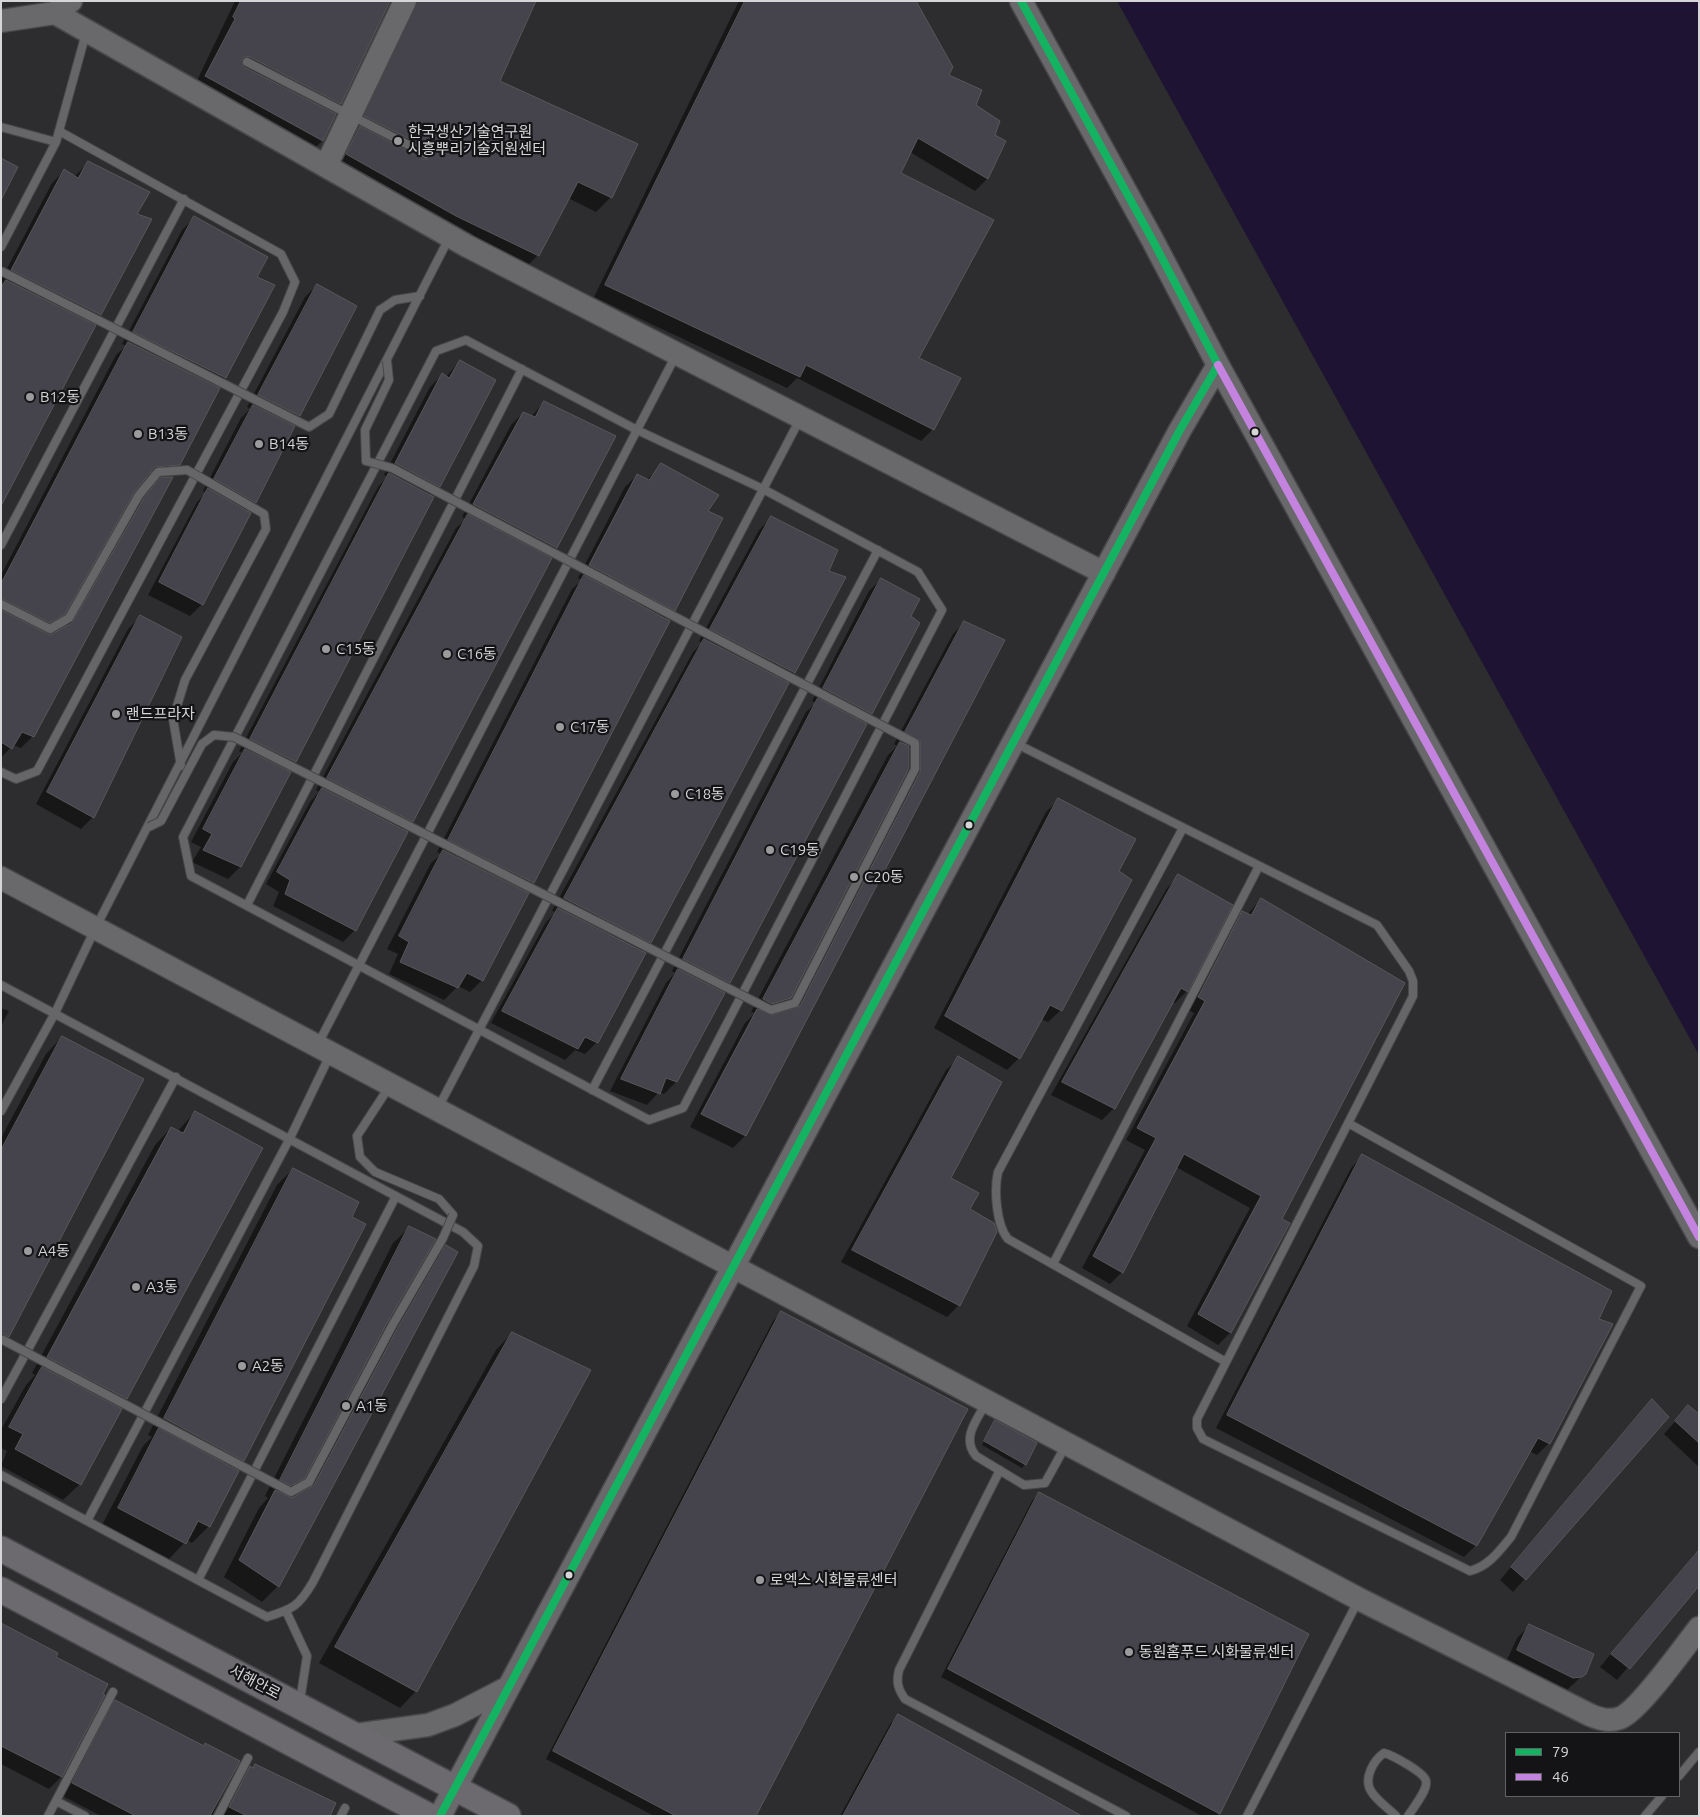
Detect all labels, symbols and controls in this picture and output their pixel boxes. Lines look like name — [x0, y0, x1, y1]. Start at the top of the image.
place label: 한국생산기술연구원 시흥뿌리기술지원센터 — [408, 123, 546, 158]
marker: 한국생산기술연구원 시흥뿌리기술지원센터 — [392, 135, 404, 147]
place label: B12동 — [40, 388, 80, 406]
marker: B12동 — [24, 391, 36, 403]
place label: B13동 — [148, 425, 188, 443]
unlabelled marker — [1250, 427, 1260, 437]
marker: B13동 — [132, 428, 144, 440]
place label: B14동 — [269, 435, 309, 453]
marker: B14동 — [253, 438, 265, 450]
place label: C15동 — [336, 640, 376, 658]
marker: C15동 — [320, 643, 332, 655]
place label: C16동 — [457, 645, 497, 663]
marker: C16동 — [441, 648, 453, 660]
place label: 랜드프라자 — [126, 705, 195, 723]
marker: 랜드프라자 — [110, 708, 122, 720]
place label: C17동 — [570, 718, 610, 736]
marker: C17동 — [554, 721, 566, 733]
place label: C18동 — [685, 785, 725, 803]
marker: C18동 — [669, 788, 681, 800]
unlabelled marker — [964, 820, 974, 830]
place label: C19동 — [780, 841, 820, 859]
marker: C19동 — [764, 844, 776, 856]
place label: C20동 — [864, 868, 904, 886]
marker: C20동 — [848, 871, 860, 883]
place label: A4동 — [38, 1242, 70, 1260]
marker: A4동 — [22, 1245, 34, 1257]
place label: A3동 — [146, 1278, 178, 1296]
marker: A3동 — [130, 1281, 142, 1293]
place label: A2동 — [252, 1357, 284, 1375]
marker: A2동 — [236, 1360, 248, 1372]
place label: A1동 — [356, 1397, 388, 1415]
marker: A1동 — [340, 1400, 352, 1412]
unlabelled marker — [564, 1570, 574, 1580]
place label: 로엑스 시화물류센터 — [770, 1571, 898, 1589]
marker: 로엑스 시화물류센터 — [754, 1574, 766, 1586]
place label: 동원홈푸드 시화물류센터 — [1139, 1643, 1294, 1661]
marker: 동원홈푸드 시화물류센터 — [1123, 1646, 1135, 1658]
street label: 서해안로 — [226, 1661, 284, 1703]
legend — [1505, 1732, 1680, 1797]
text: 79 — [1552, 1743, 1569, 1760]
text: 46 — [1552, 1768, 1569, 1785]

